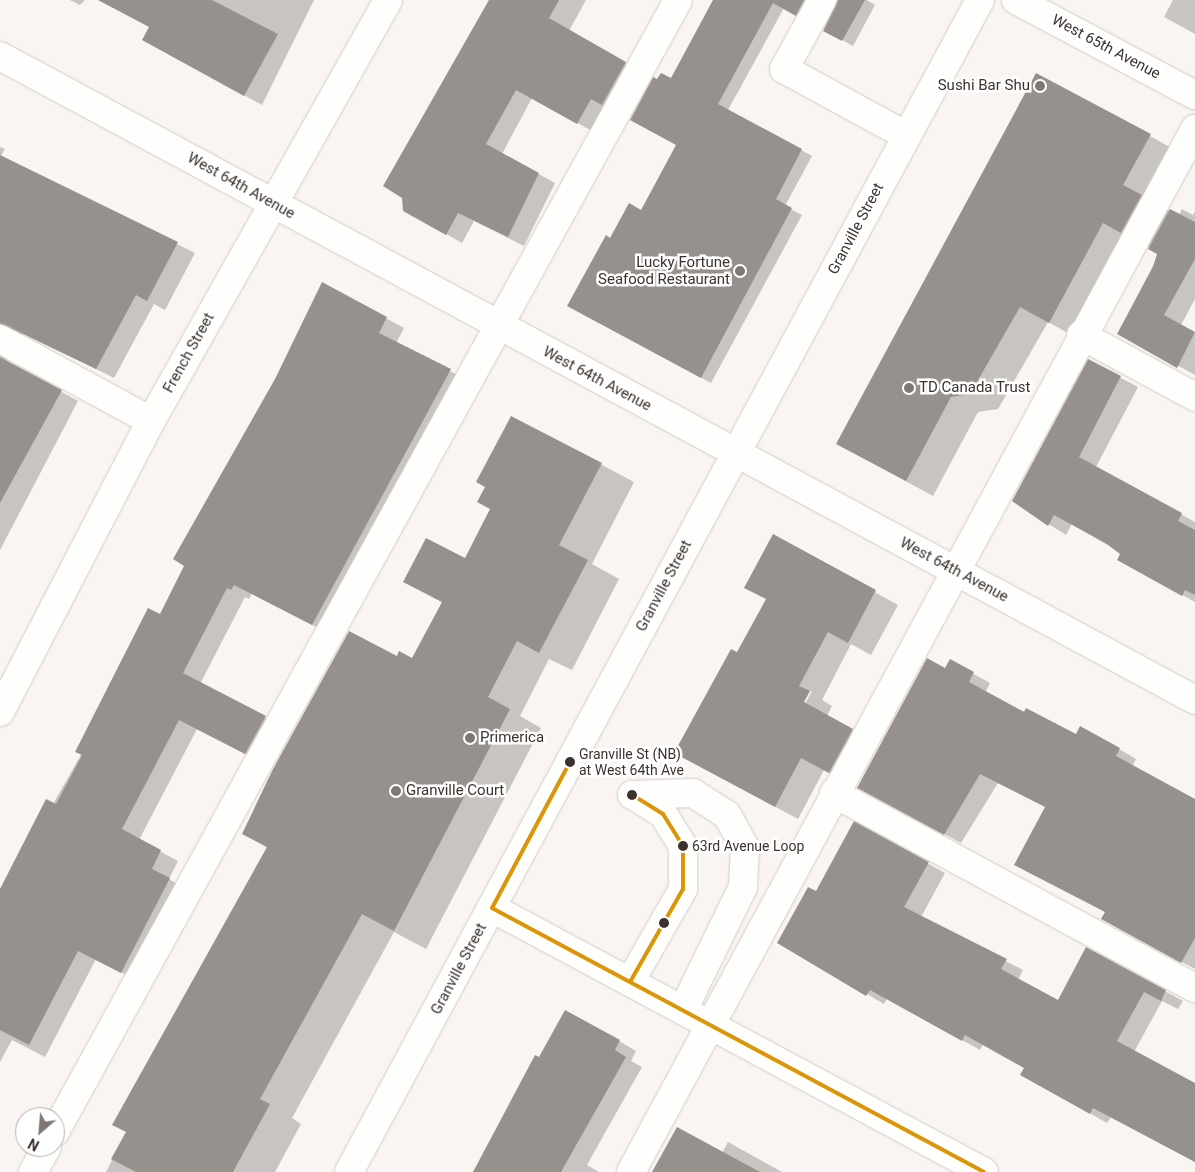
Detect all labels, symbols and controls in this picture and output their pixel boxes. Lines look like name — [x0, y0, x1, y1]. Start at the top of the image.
street label: West 65th Avenue — [1049, 11, 1163, 83]
place label: Sushi Bar Shu — [938, 77, 1030, 95]
marker: Sushi Bar Shu — [1034, 80, 1046, 92]
street label: West 64th Avenue — [184, 149, 298, 223]
street label: Granville Street — [824, 180, 888, 278]
place label: Lucky Fortune Seafood Restaurant — [598, 253, 730, 288]
marker: Lucky Fortune Seafood Restaurant — [734, 265, 746, 277]
street label: French Street — [160, 310, 218, 396]
street label: West 64th Avenue — [540, 343, 654, 415]
place label: TD Canada Trust — [919, 379, 1031, 397]
marker: TD Canada Trust — [903, 382, 915, 394]
street label: West 64th Avenue — [897, 534, 1011, 606]
street label: Granville Street — [632, 537, 696, 635]
place label: Primerica — [480, 729, 544, 747]
marker: Primerica — [464, 732, 476, 744]
place label: Granville St (NB) at West 64th Ave — [579, 746, 684, 779]
marker: Granville St (NB) at West 64th Ave — [565, 757, 575, 767]
place label: Granville Court — [406, 782, 504, 800]
marker: Granville Court — [390, 785, 402, 797]
unlabelled marker — [627, 790, 637, 800]
place label: 63rd Avenue Loop — [692, 838, 804, 854]
marker: 63rd Avenue Loop — [678, 841, 688, 851]
unlabelled marker — [659, 918, 669, 928]
street label: Granville Street — [427, 920, 491, 1018]
north arrow — [15, 1107, 65, 1157]
text: N — [26, 1135, 42, 1154]

